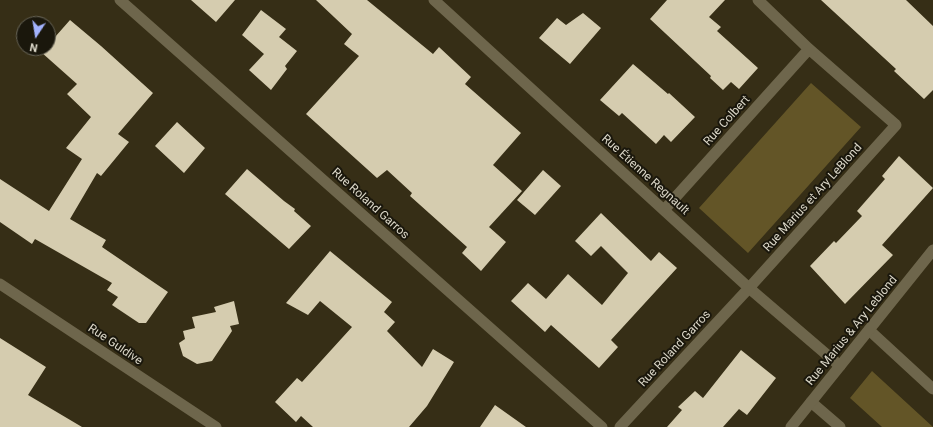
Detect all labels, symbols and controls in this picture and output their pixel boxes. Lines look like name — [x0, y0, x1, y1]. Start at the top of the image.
north arrow — [16, 16, 56, 56]
text: N — [28, 40, 39, 54]
street label: Rue Colbert — [701, 93, 753, 149]
street label: Rue Étienne Regnault — [598, 132, 692, 218]
street label: Rue Marius et Ary LeBlond — [761, 141, 865, 255]
street label: Rue Roland Garros — [328, 165, 412, 243]
street label: Rue Marius & Ary Leblond — [803, 273, 901, 389]
street label: Rue Roland Garros — [636, 308, 714, 390]
street label: Rue Guldive — [85, 321, 145, 369]

